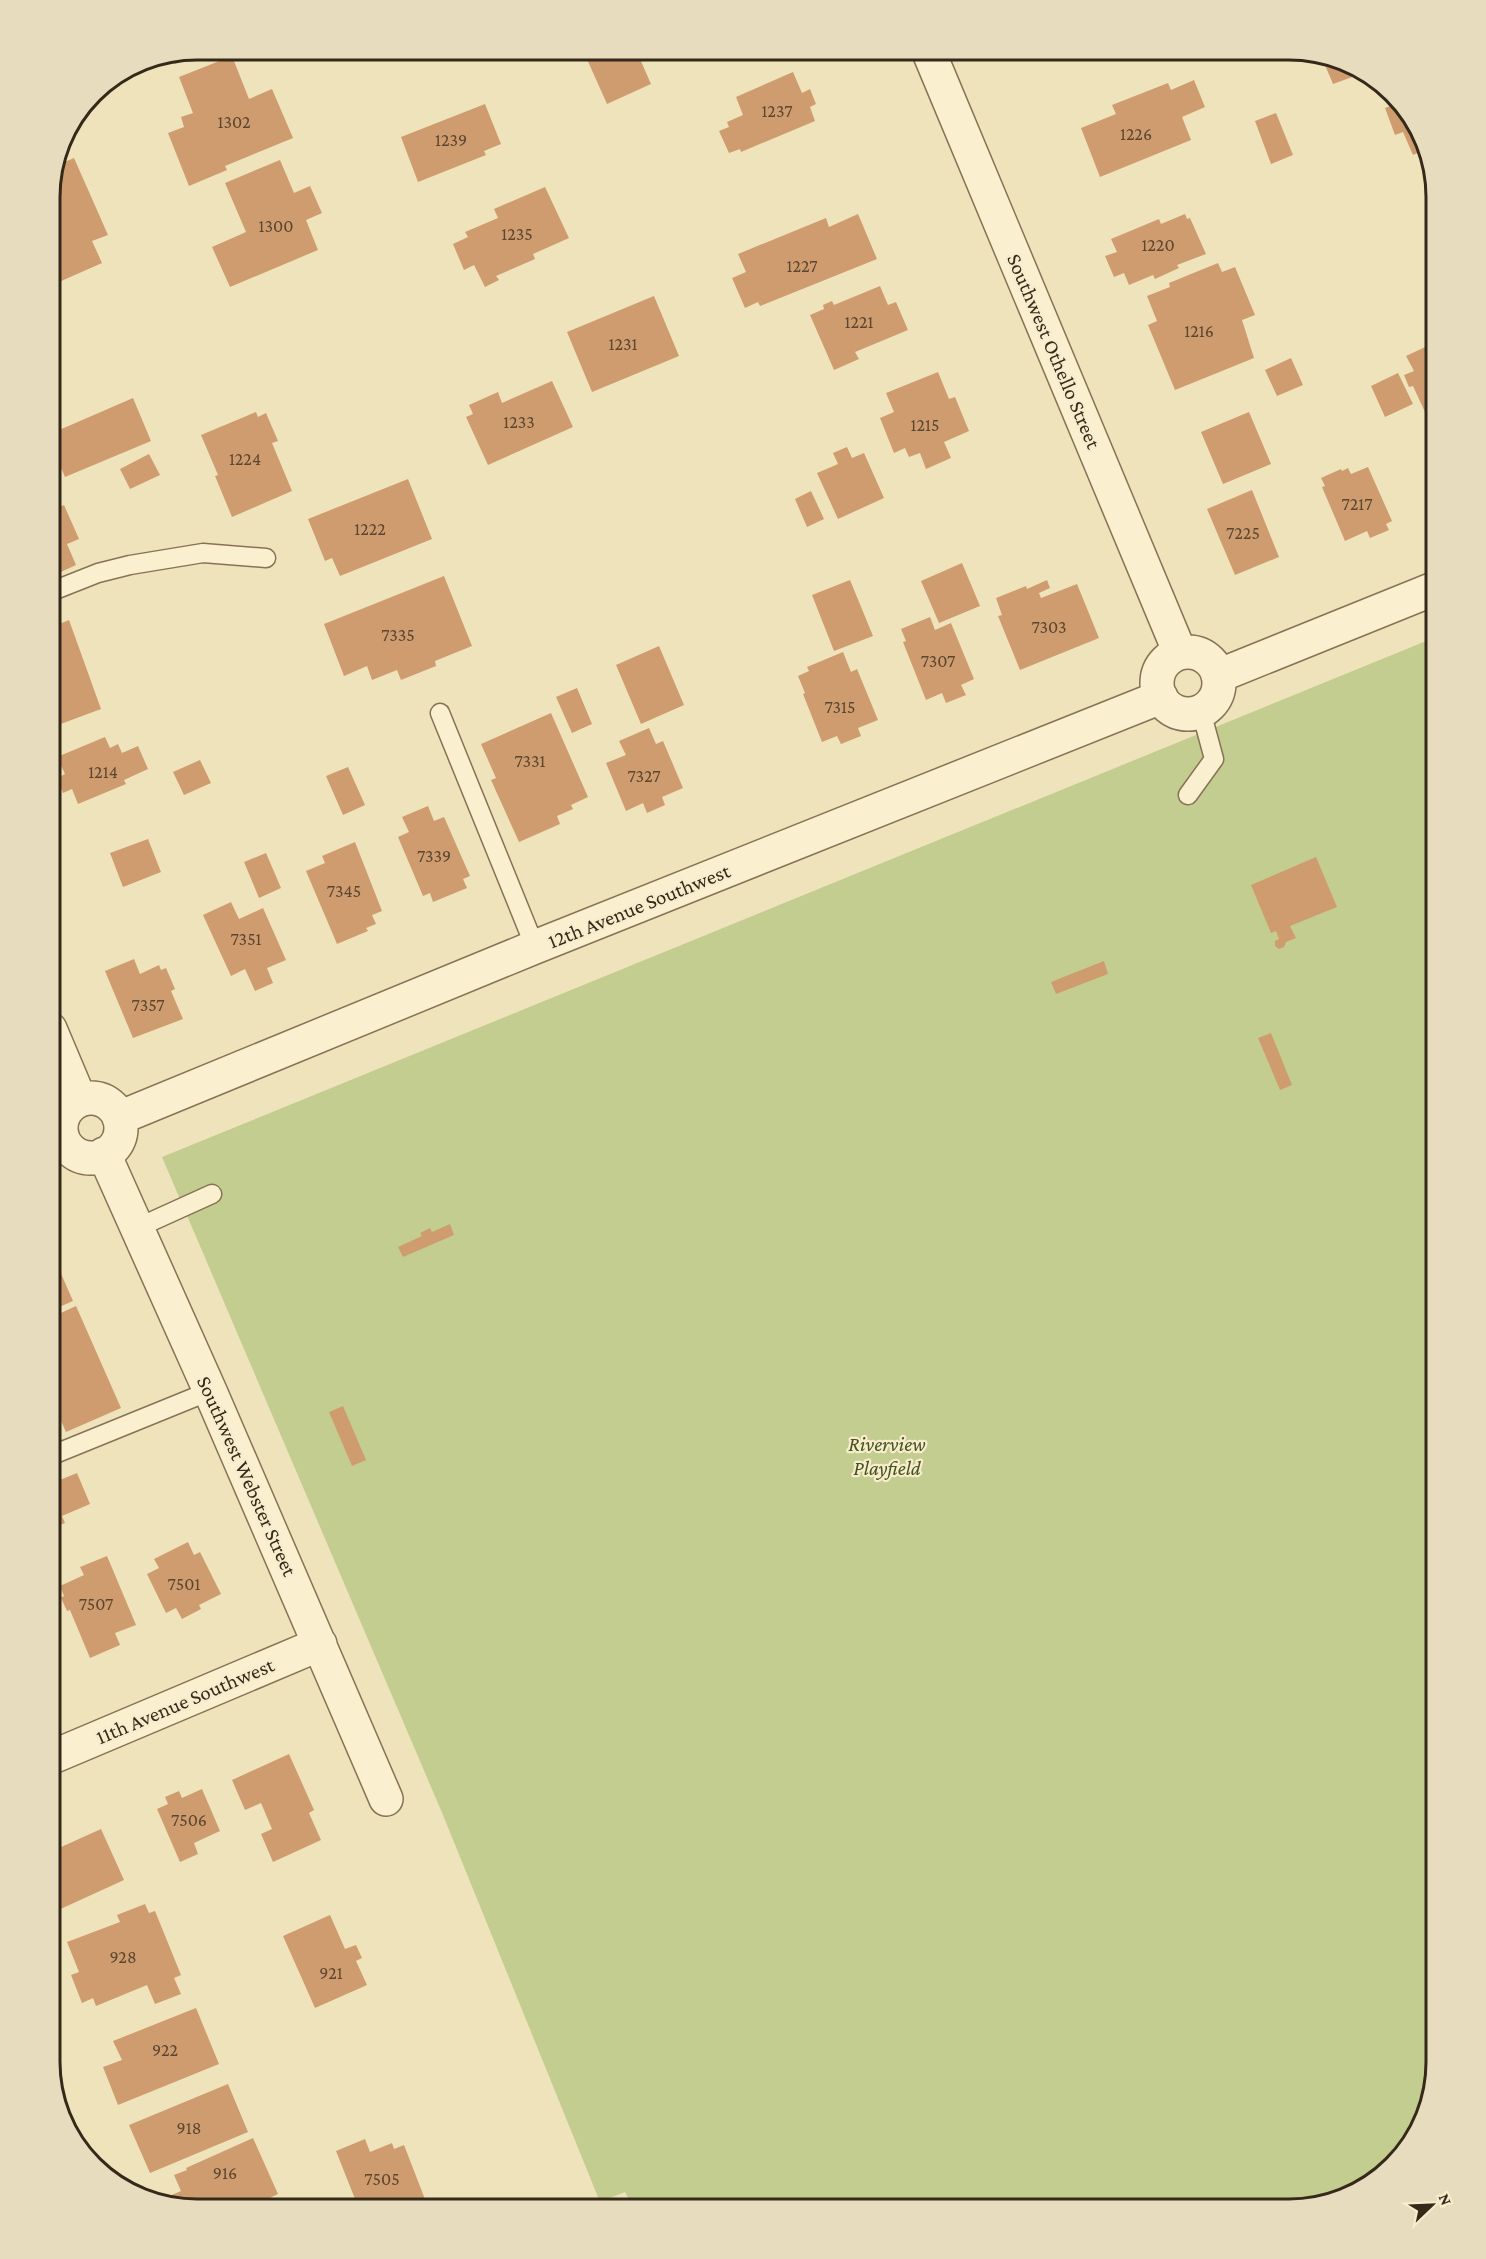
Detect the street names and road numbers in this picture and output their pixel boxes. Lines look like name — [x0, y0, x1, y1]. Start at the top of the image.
street label: Southwest Othello Street — [1002, 250, 1106, 453]
street label: 12th Avenue Southwest — [544, 858, 734, 954]
street label: Southwest Webster Street — [192, 1372, 302, 1581]
street label: 11th Avenue Southwest — [92, 1652, 279, 1749]

